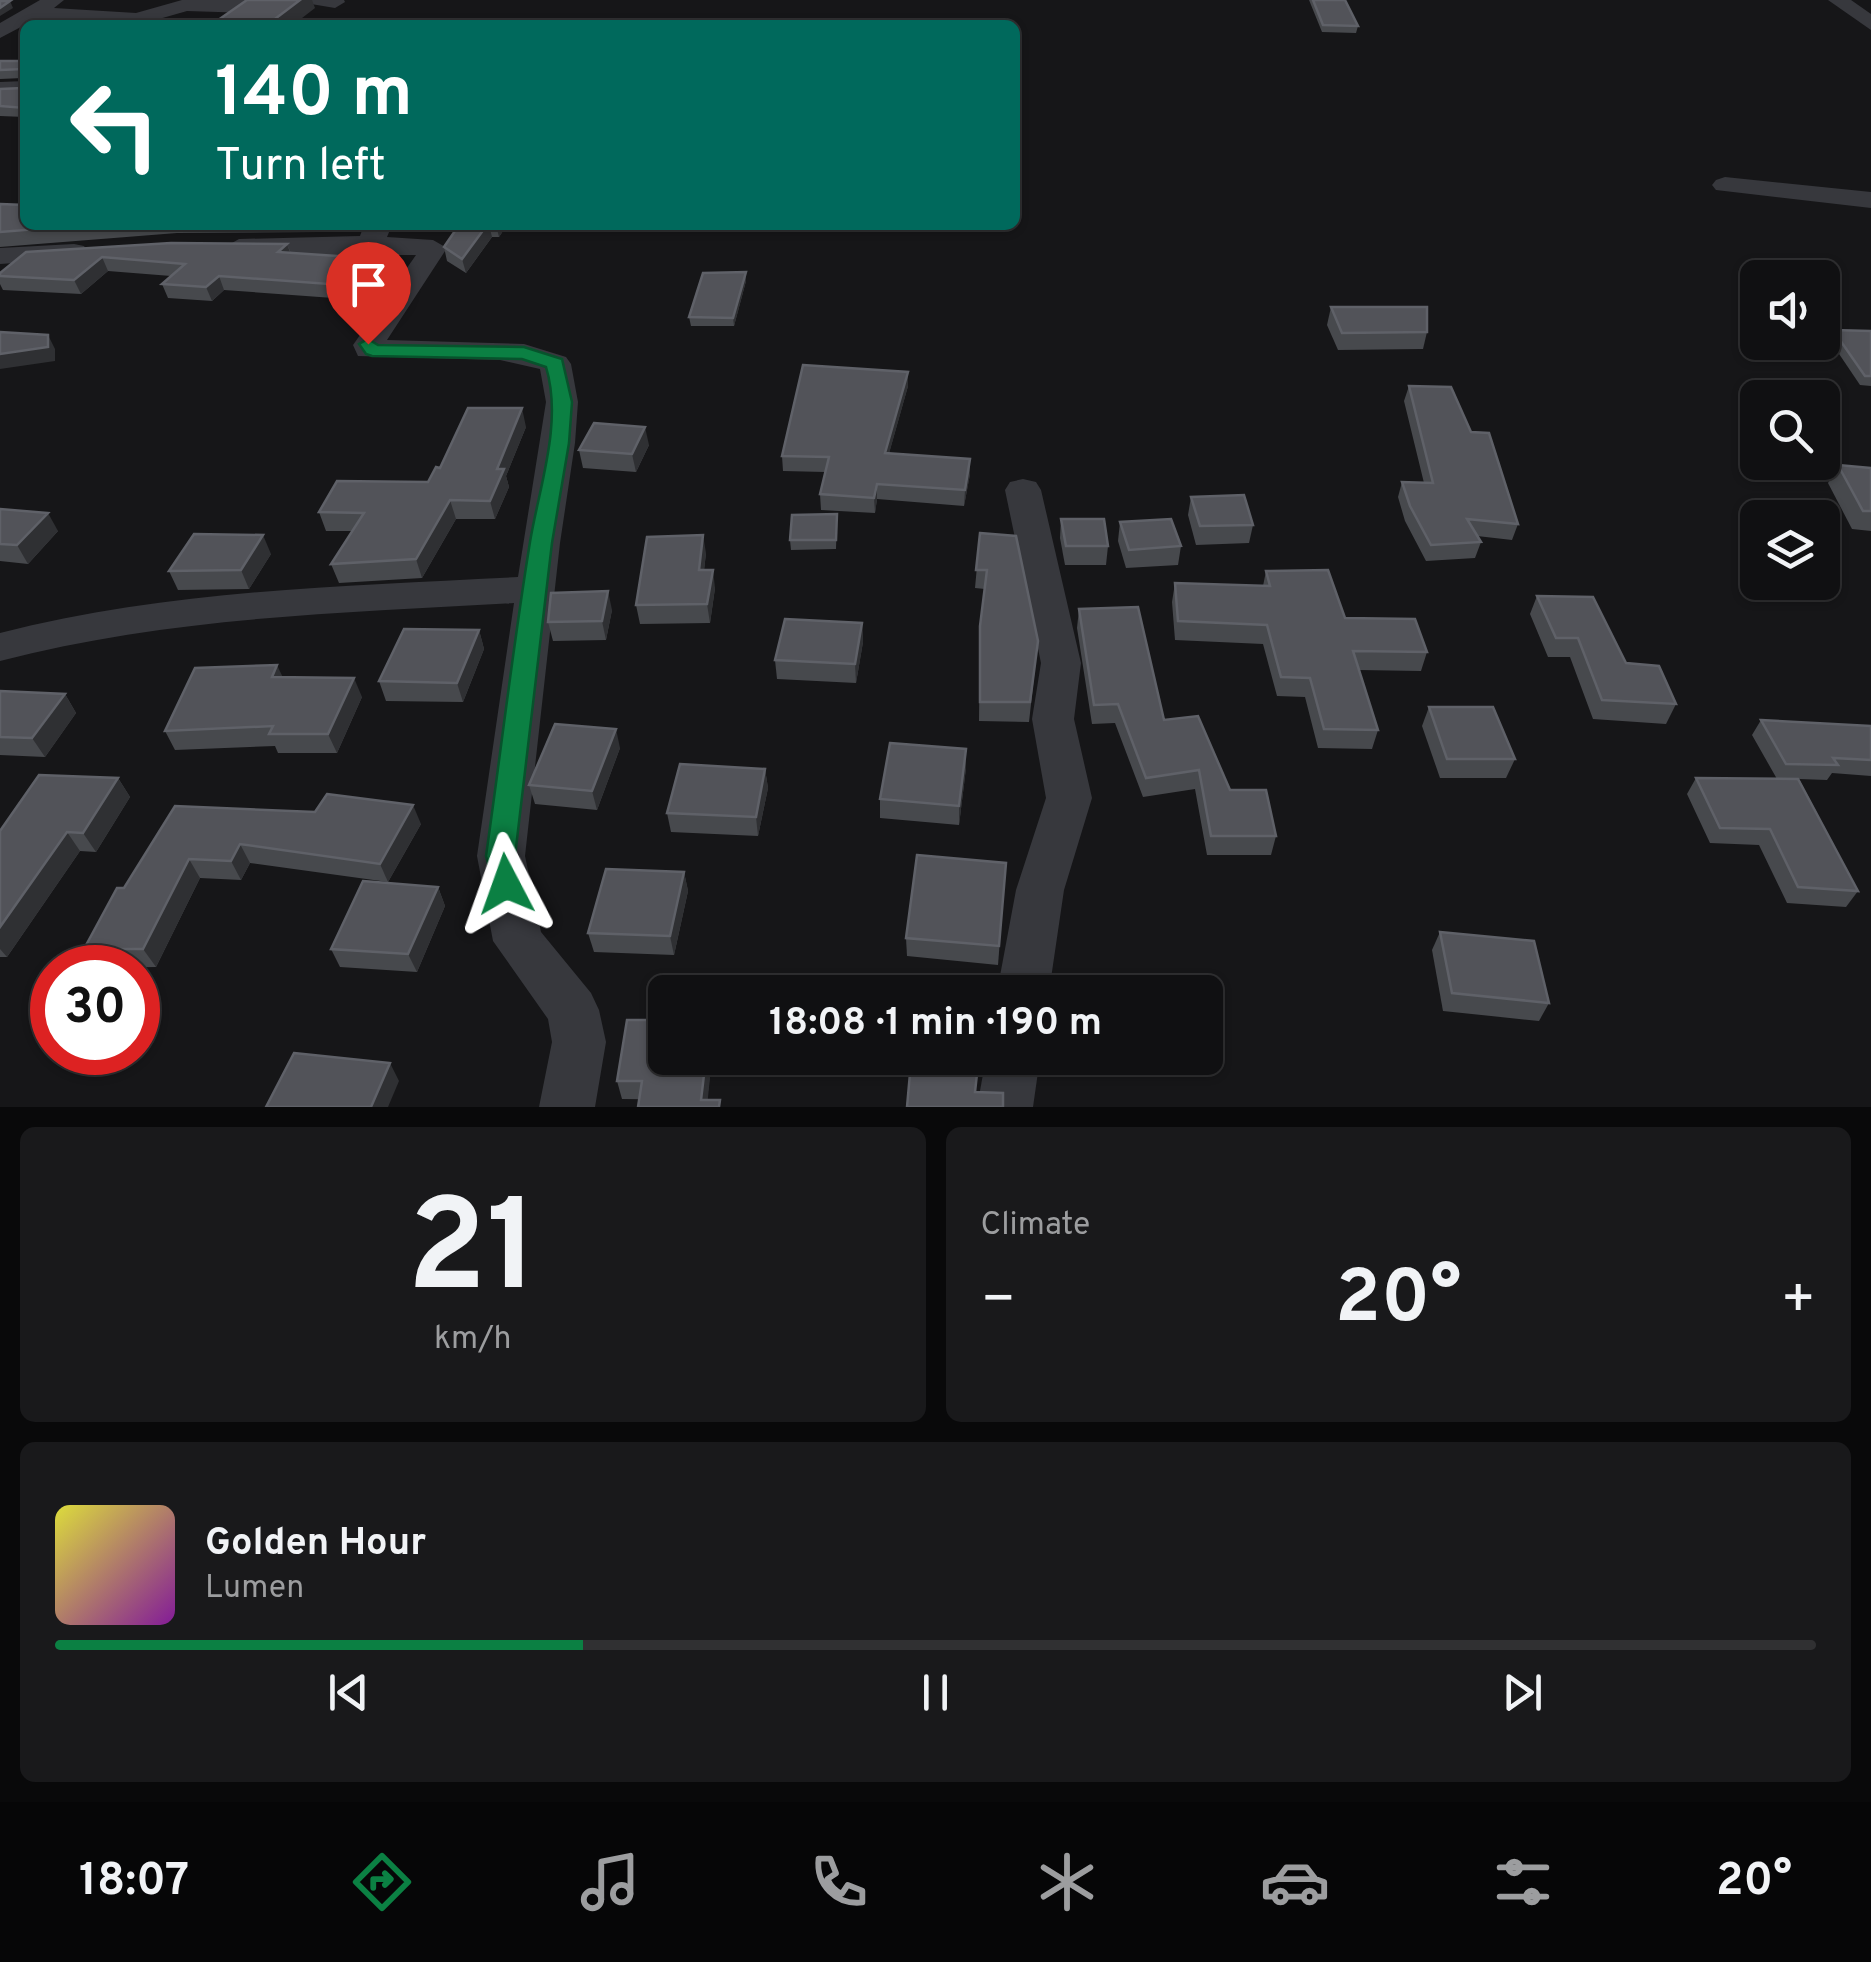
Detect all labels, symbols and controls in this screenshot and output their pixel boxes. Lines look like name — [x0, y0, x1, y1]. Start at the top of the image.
text: 140 m — [215, 52, 413, 141]
icon: left — [50, 60, 180, 190]
text: Turn left — [215, 139, 386, 196]
pin — [326, 242, 411, 345]
icon: arrive — [341, 257, 396, 312]
map controls — [1740, 260, 1840, 600]
button: sound — [1740, 260, 1840, 360]
button: search — [1740, 380, 1840, 480]
button: layers — [1740, 500, 1840, 600]
position arrow — [454, 832, 558, 936]
speed limit sign: 30 — [30, 945, 160, 1075]
text: 18:08 · 1 min · 190 m — [769, 1000, 1102, 1049]
text: 21 — [407, 1172, 539, 1337]
text: Climate — [981, 1206, 1090, 1246]
text: 20° — [1335, 1254, 1461, 1349]
text: − — [981, 1267, 1016, 1337]
text: + — [1781, 1267, 1816, 1337]
text: km/h — [434, 1320, 512, 1360]
text: Golden Hour — [205, 1520, 426, 1569]
text: Lumen — [205, 1569, 304, 1609]
icon: previous — [321, 1665, 376, 1720]
icon: pause — [908, 1665, 963, 1720]
icon: next — [1495, 1665, 1550, 1720]
icon: directions — [347, 1847, 417, 1917]
icon: music — [575, 1847, 645, 1917]
icon: phone — [804, 1847, 874, 1917]
icon: climate — [1032, 1847, 1102, 1917]
icon: car — [1260, 1847, 1330, 1917]
icon: filters — [1488, 1847, 1558, 1917]
text: 18:07 — [79, 1854, 189, 1911]
text: 20° — [1716, 1854, 1792, 1911]

